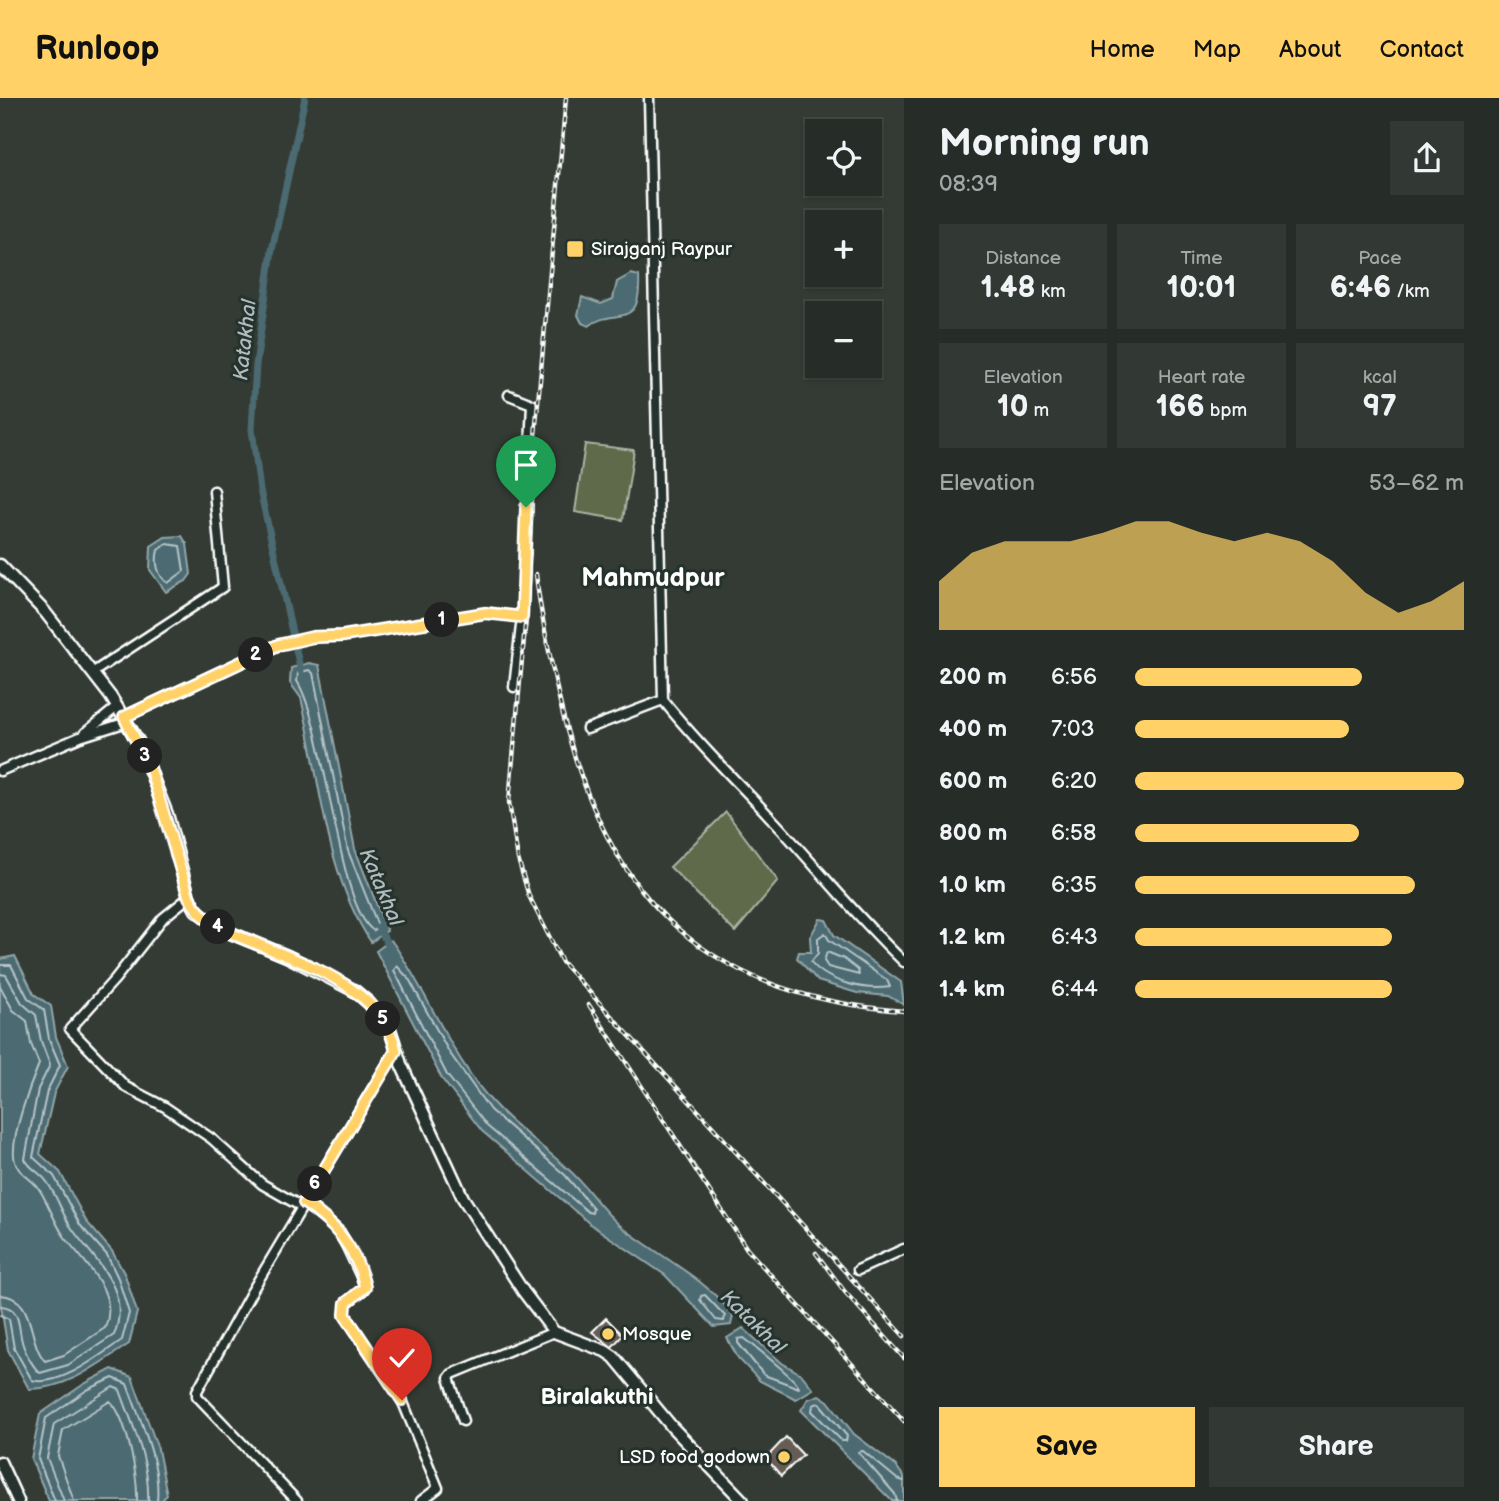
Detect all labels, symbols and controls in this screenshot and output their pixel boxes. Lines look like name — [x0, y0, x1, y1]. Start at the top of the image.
text: Runloop — [35, 29, 159, 69]
text: Home — [1090, 35, 1155, 64]
text: Map — [1193, 35, 1241, 64]
text: About — [1279, 35, 1341, 64]
text: Contact — [1379, 35, 1464, 64]
map controls — [805, 119, 882, 378]
button: locate — [805, 119, 882, 196]
text: Morning run — [939, 121, 1150, 166]
button: share — [1390, 121, 1464, 195]
text: 08:39 — [939, 170, 998, 198]
button: + — [805, 210, 882, 287]
place label: Sirajganj Raypur — [591, 238, 733, 261]
marker: Sirajganj Raypur — [565, 239, 585, 259]
text: Distance — [985, 247, 1061, 270]
text: Time — [1180, 247, 1223, 270]
text: Pace — [1358, 247, 1401, 270]
text: 1.48 — [981, 270, 1036, 306]
text: 10:01 — [1167, 270, 1236, 306]
text: 6:46 — [1330, 270, 1391, 306]
text: km — [1036, 280, 1066, 303]
text: /km — [1391, 280, 1430, 303]
water label: Katakhal — [228, 297, 262, 382]
button: − — [805, 301, 882, 378]
text: Elevation — [984, 366, 1063, 389]
text: Heart rate — [1158, 366, 1245, 389]
text: kcal — [1363, 366, 1397, 389]
text: 10 — [997, 389, 1028, 425]
text: 166 — [1156, 389, 1205, 425]
text: 97 — [1363, 389, 1397, 425]
text: m — [1028, 399, 1049, 422]
text: bpm — [1205, 399, 1247, 422]
pin — [496, 435, 556, 507]
icon: arrive — [507, 446, 545, 484]
text: Elevation — [939, 469, 1035, 497]
text: 53–62 m — [1369, 469, 1464, 497]
district label: Mahmudpur — [581, 563, 725, 594]
pin: 1 — [424, 602, 460, 638]
text: 1 — [438, 608, 446, 631]
pin: 2 — [238, 638, 274, 672]
text: 2 — [250, 643, 261, 666]
text: 200 m — [939, 663, 1007, 691]
text: 6:56 — [1051, 663, 1097, 691]
text: 400 m — [939, 715, 1007, 743]
text: 7:03 — [1051, 715, 1095, 743]
pin: 3 — [128, 738, 162, 774]
text: 3 — [139, 744, 150, 767]
text: 600 m — [939, 767, 1007, 795]
text: 6:20 — [1051, 767, 1097, 795]
text: 800 m — [939, 819, 1007, 847]
text: 6:58 — [1051, 819, 1096, 847]
water label: Katakhal — [354, 845, 409, 930]
text: 1.0 km — [939, 871, 1006, 899]
text: 6:35 — [1051, 871, 1097, 899]
pin: 4 — [200, 910, 235, 944]
text: 4 — [212, 915, 223, 938]
text: 1.2 km — [939, 923, 1005, 951]
text: 6:43 — [1051, 923, 1098, 951]
text: 1.4 km — [939, 975, 1005, 1003]
text: 6:44 — [1051, 975, 1098, 1003]
pin: 5 — [366, 1002, 400, 1037]
text: 5 — [377, 1007, 388, 1030]
pin: 6 — [298, 1166, 332, 1202]
text: 6 — [309, 1172, 320, 1195]
water label: Katakhal — [715, 1285, 792, 1360]
place label: Mosque — [622, 1323, 692, 1346]
marker: Mosque — [600, 1326, 616, 1342]
pin — [372, 1328, 432, 1400]
icon: check — [383, 1339, 421, 1377]
district label: Biralakuthi — [540, 1383, 654, 1411]
button: Save — [939, 1407, 1195, 1487]
button: Share — [1209, 1407, 1464, 1487]
place label: LSD food godown — [619, 1446, 770, 1469]
marker: LSD food godown — [776, 1449, 792, 1465]

